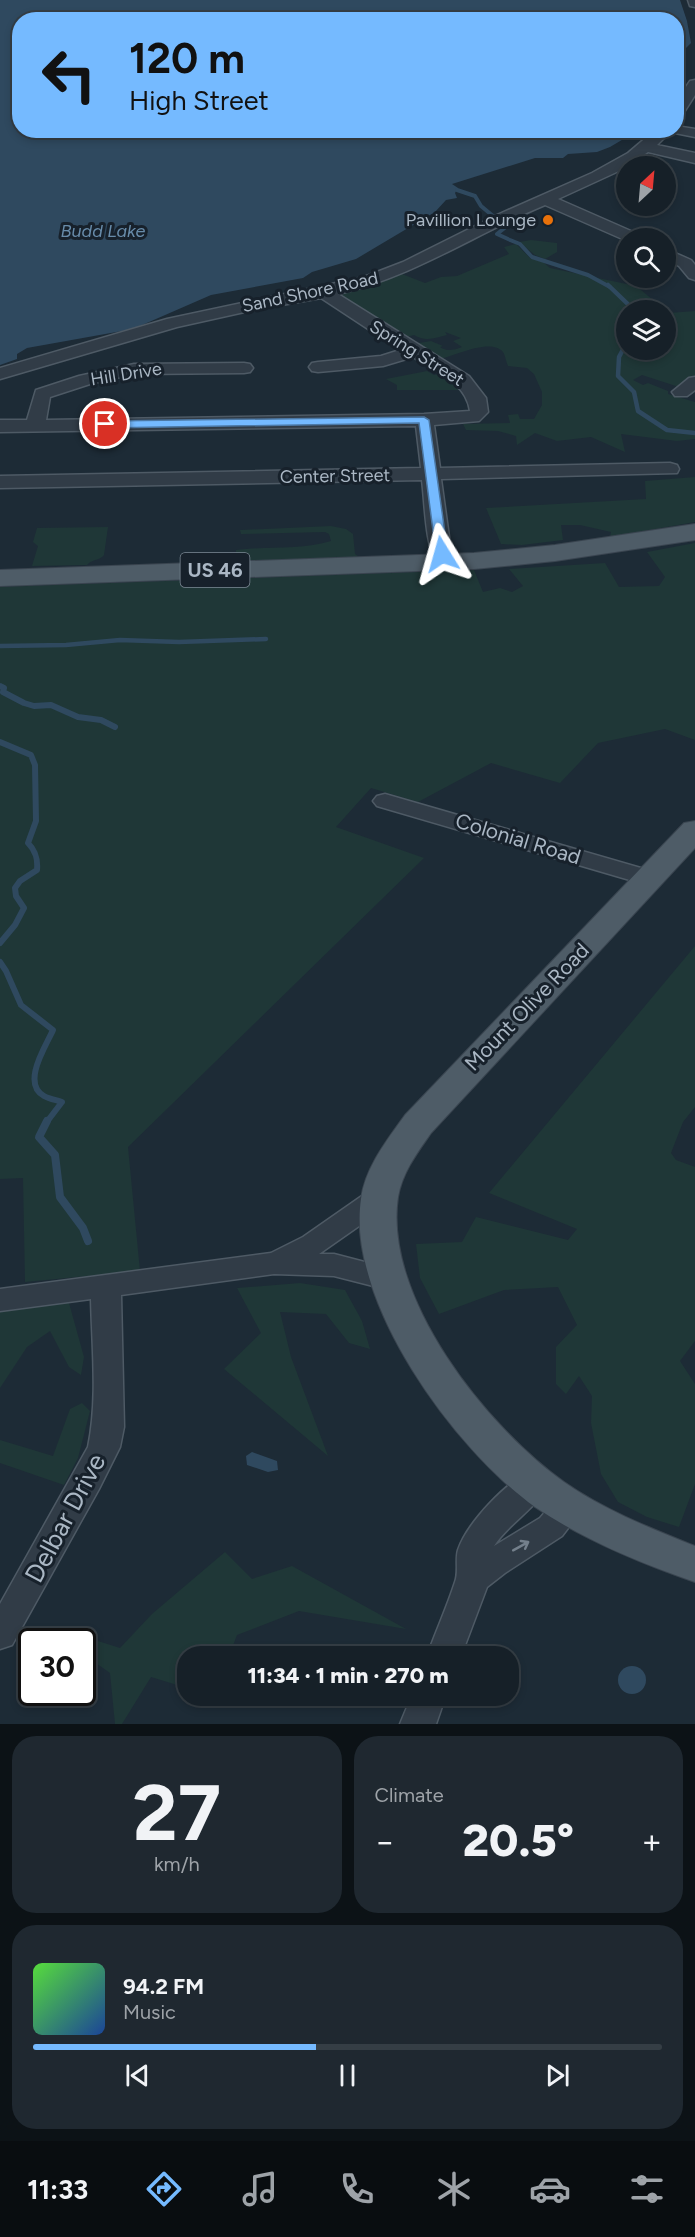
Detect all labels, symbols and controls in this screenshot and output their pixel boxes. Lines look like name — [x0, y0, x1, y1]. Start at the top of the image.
text: 120 m — [129, 33, 245, 84]
icon: left — [30, 36, 108, 114]
text: High Street — [129, 84, 269, 117]
north arrow — [616, 156, 676, 216]
map controls — [616, 156, 676, 360]
place label: Pavillion Lounge — [406, 209, 536, 231]
marker: Pavillion Lounge — [541, 213, 555, 227]
water label: Budd Lake — [61, 220, 146, 242]
button: search — [616, 228, 676, 288]
street label: Sand Shore Road — [240, 267, 380, 317]
button: layers — [616, 300, 676, 360]
street label: Spring Street — [366, 315, 469, 391]
street label: Hill Drive — [89, 358, 163, 390]
pin — [79, 398, 130, 449]
icon: arrive — [88, 407, 121, 440]
street label: Center Street — [280, 464, 391, 488]
position arrow — [410, 522, 474, 586]
road number: US 46 — [180, 553, 250, 587]
street label: Colonial Road — [453, 808, 584, 869]
street label: Mount Olive Road — [459, 938, 594, 1076]
street label: Delbar Drive — [18, 1448, 112, 1588]
one-way arrow — [512, 1540, 529, 1552]
speed limit sign: 30 — [18, 1628, 96, 1706]
text: 11:34 · 1 min · 270 m — [247, 1662, 449, 1689]
text: 27 — [132, 1766, 221, 1860]
text: Climate — [375, 1783, 444, 1807]
text: 20.5° — [463, 1813, 574, 1867]
text: − — [375, 1822, 395, 1861]
text: + — [641, 1822, 662, 1861]
text: km/h — [154, 1852, 200, 1876]
text: 94.2 FM — [123, 1973, 204, 2000]
text: Music — [123, 2000, 176, 2024]
icon: previous — [121, 2059, 154, 2092]
icon: pause — [331, 2059, 364, 2092]
icon: next — [541, 2059, 574, 2092]
icon: directions — [143, 2168, 185, 2210]
icon: music — [239, 2168, 281, 2210]
icon: phone — [336, 2168, 378, 2210]
icon: climate — [433, 2168, 475, 2210]
icon: car — [529, 2168, 571, 2210]
icon: filters — [626, 2168, 668, 2210]
text: 11:33 — [27, 2173, 88, 2206]

